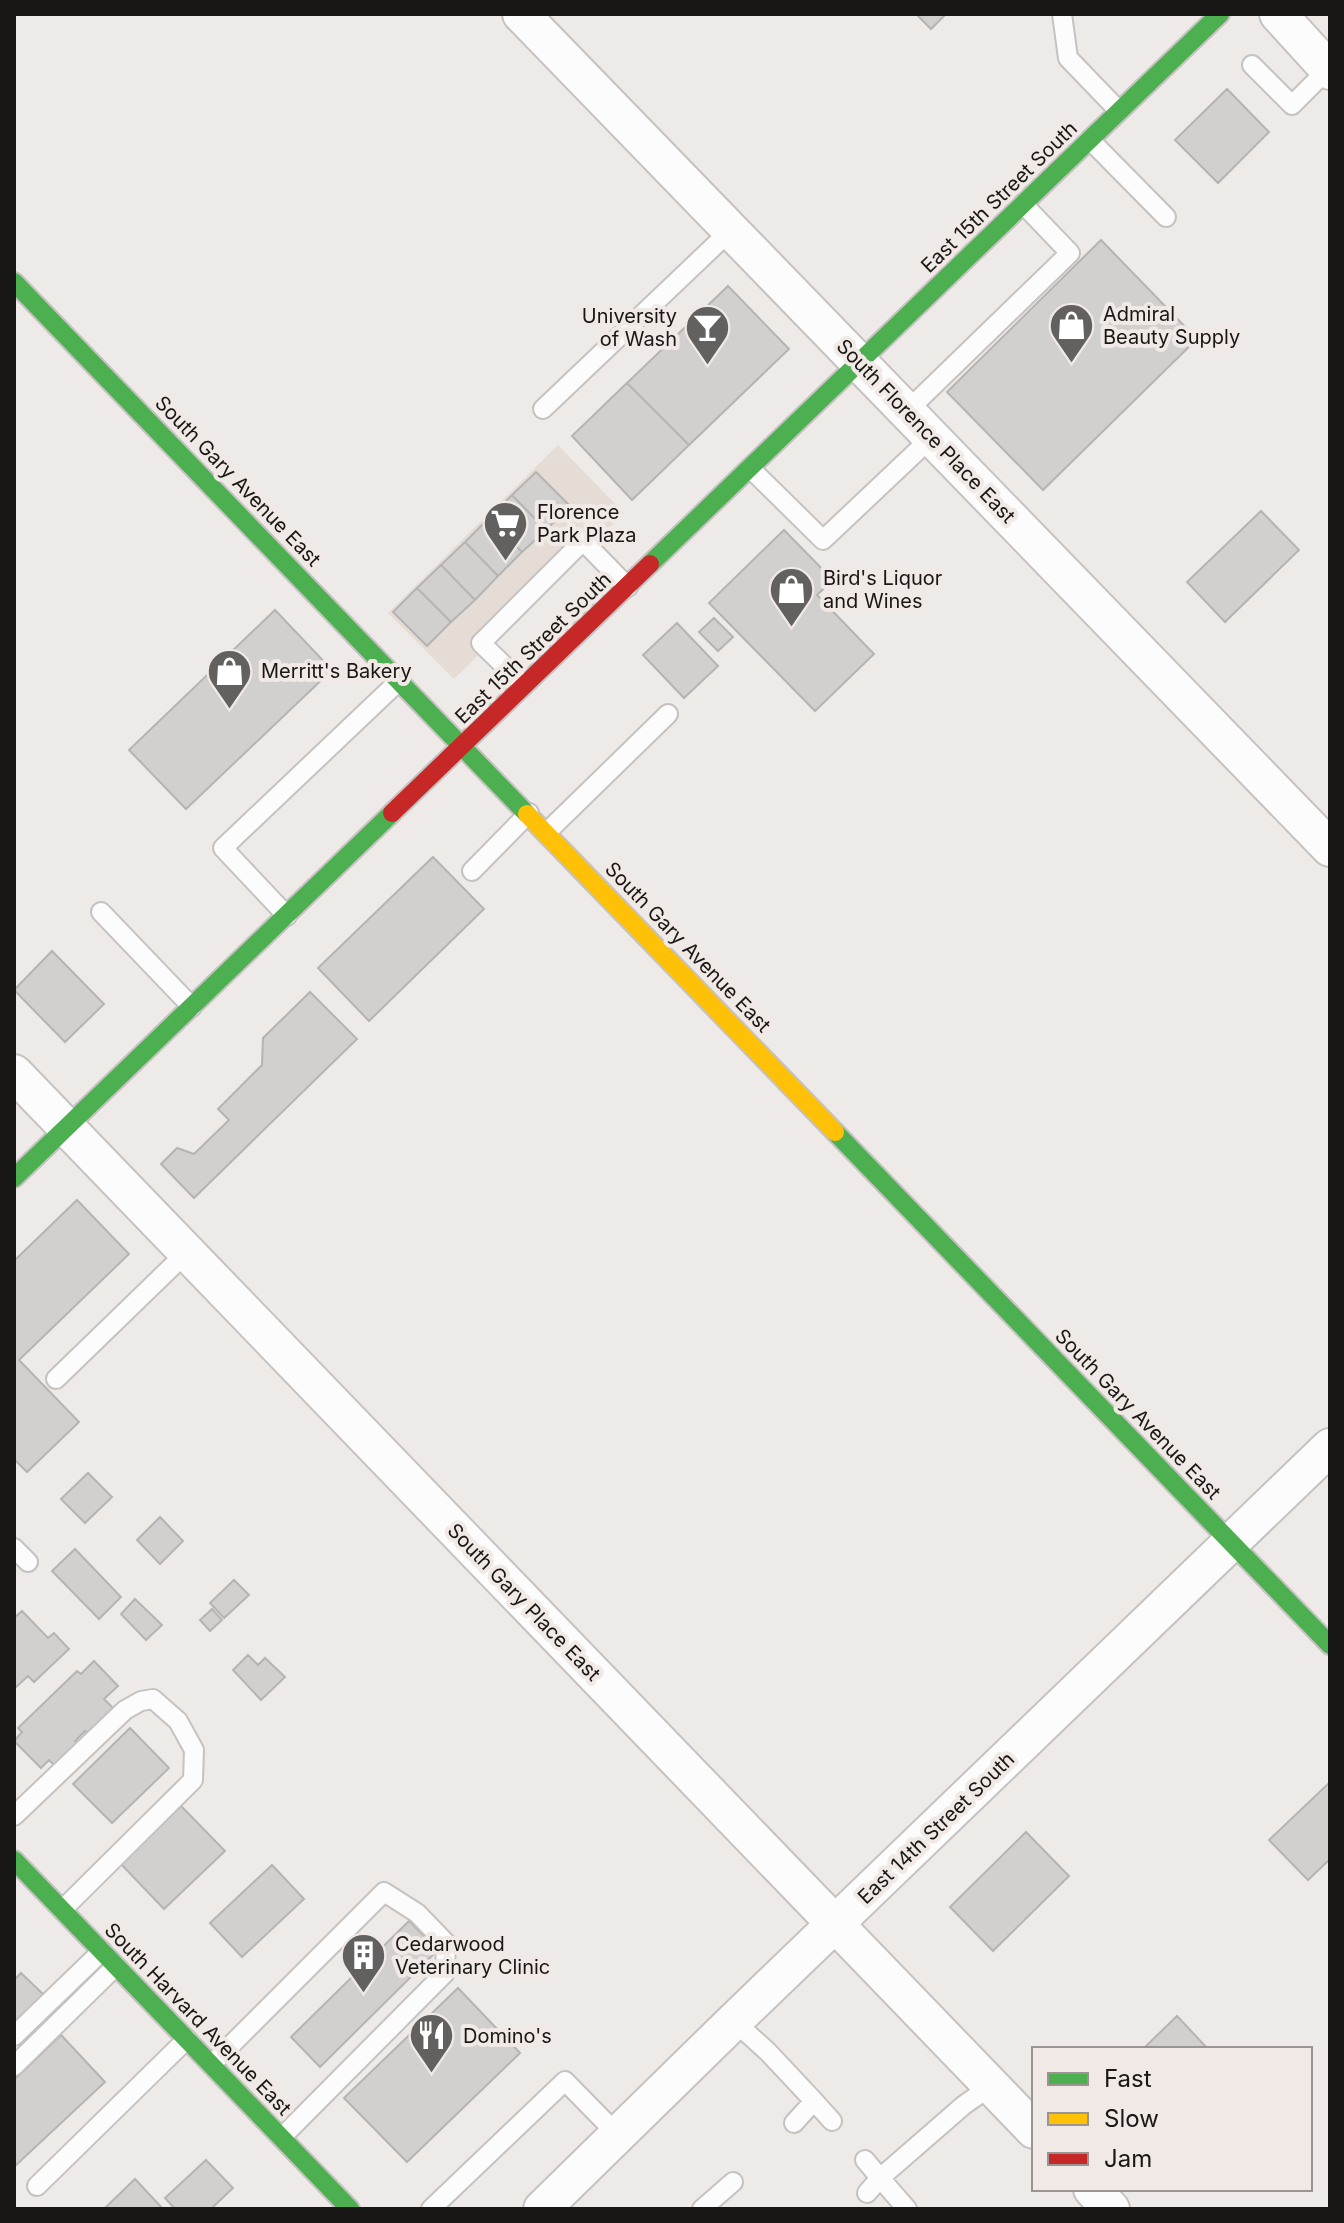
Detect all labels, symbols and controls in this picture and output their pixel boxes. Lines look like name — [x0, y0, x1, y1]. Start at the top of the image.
street label: East 15th Street South — [916, 116, 1082, 278]
shop icon: Admiral Beauty Supply — [1048, 302, 1096, 365]
place label: Admiral Beauty Supply — [1103, 302, 1240, 349]
bar icon: University of Wash — [684, 303, 732, 366]
place label: University of Wash — [582, 304, 677, 351]
street label: South Florence Place East — [832, 334, 1021, 528]
street label: South Gary Avenue East — [150, 391, 326, 572]
supermarket icon: Florence Park Plaza — [482, 500, 530, 563]
place label: Florence Park Plaza — [537, 500, 637, 547]
shop icon: Bird's Liquor and Wines — [768, 565, 816, 628]
place label: Bird's Liquor and Wines — [823, 566, 943, 613]
street label: East 15th Street South — [450, 567, 616, 729]
shop icon: Merritt's Bakery — [206, 647, 254, 710]
place label: Merritt's Bakery — [261, 659, 412, 683]
street label: South Gary Avenue East — [600, 857, 776, 1038]
street label: South Gary Avenue East — [1050, 1324, 1226, 1505]
street label: South Gary Place East — [443, 1518, 606, 1686]
street label: East 14th Street South — [853, 1747, 1019, 1909]
street label: South Harvard Avenue East — [100, 1918, 297, 2121]
building icon: Cedarwood Veterinary Clinic — [340, 1931, 388, 1994]
place label: Cedarwood Veterinary Clinic — [395, 1932, 550, 1979]
restaurant icon: Domino's — [408, 2012, 456, 2075]
place label: Domino's — [463, 2024, 552, 2048]
legend — [1032, 2047, 1312, 2191]
text: Fast — [1104, 2064, 1152, 2093]
text: Slow — [1104, 2104, 1159, 2133]
text: Jam — [1104, 2144, 1152, 2173]

